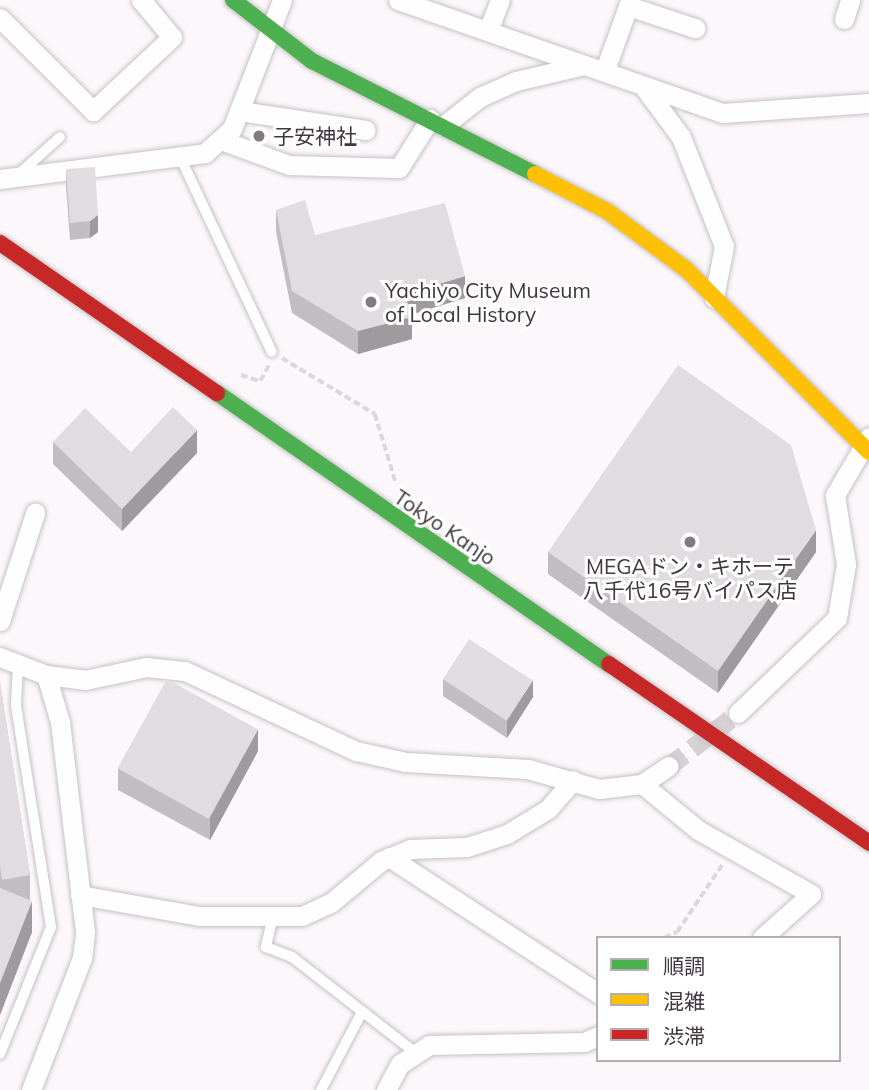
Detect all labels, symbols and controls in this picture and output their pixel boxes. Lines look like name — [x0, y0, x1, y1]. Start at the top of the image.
place label: 子安神社 — [273, 123, 357, 149]
marker: 子安神社 — [251, 128, 267, 144]
place label: Yachiyo City Museum of Local History — [385, 277, 591, 327]
marker: Yachiyo City Museum of Local History — [363, 294, 379, 310]
street label: Tokyo Kanjo — [389, 484, 501, 570]
marker: MEGAドン・キホーテ 八千代16号バイパス店 — [682, 534, 698, 550]
place label: MEGAドン・キホーテ 八千代16号バイパス店 — [583, 553, 797, 603]
legend — [596, 936, 841, 1062]
text: 順調 — [663, 953, 705, 979]
text: 混雑 — [663, 988, 705, 1014]
text: 渋滞 — [663, 1023, 705, 1049]

